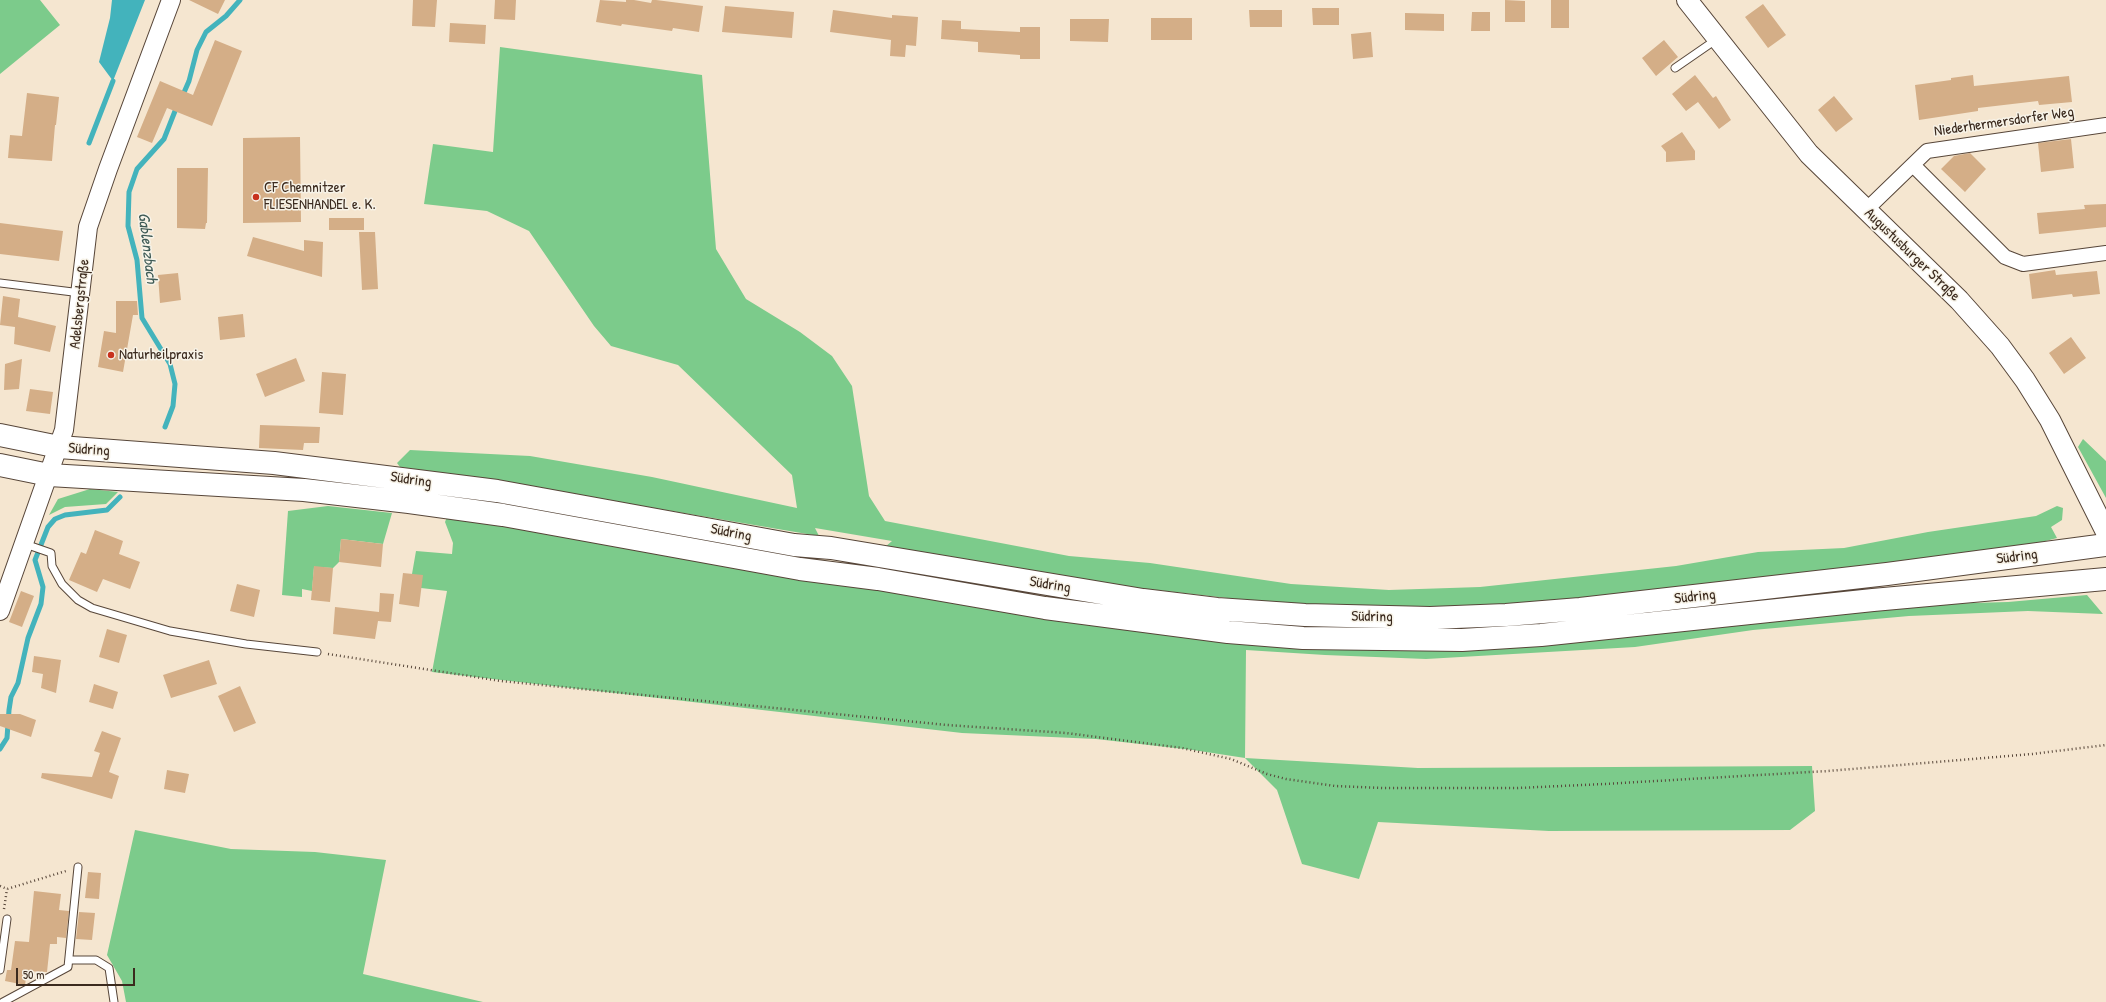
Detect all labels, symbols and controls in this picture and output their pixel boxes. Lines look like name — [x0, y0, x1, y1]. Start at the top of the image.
street label: Niederhermersdorfer Weg — [1933, 103, 2075, 141]
place label: CF Chemnitzer FLIESENHANDEL e. K. — [264, 179, 376, 214]
marker: CF Chemnitzer FLIESENHANDEL e. K. — [251, 192, 261, 202]
street label: Augustusburger Straße — [1860, 205, 1964, 305]
water label: Gablenzbach — [133, 212, 161, 284]
street label: Adelsbergstraße — [66, 258, 94, 350]
place label: Naturheilpraxis — [119, 346, 203, 364]
marker: Naturheilpraxis — [106, 350, 116, 360]
street label: Südring — [68, 440, 110, 460]
street label: Südring — [389, 468, 433, 492]
street label: Südring — [709, 520, 753, 546]
street label: Südring — [1995, 546, 2039, 568]
street label: Südring — [1028, 573, 1072, 597]
street label: Südring — [1674, 586, 1716, 608]
street label: Südring — [1351, 608, 1393, 626]
scale bar — [18, 960, 137, 986]
text: 50 m — [23, 966, 44, 983]

